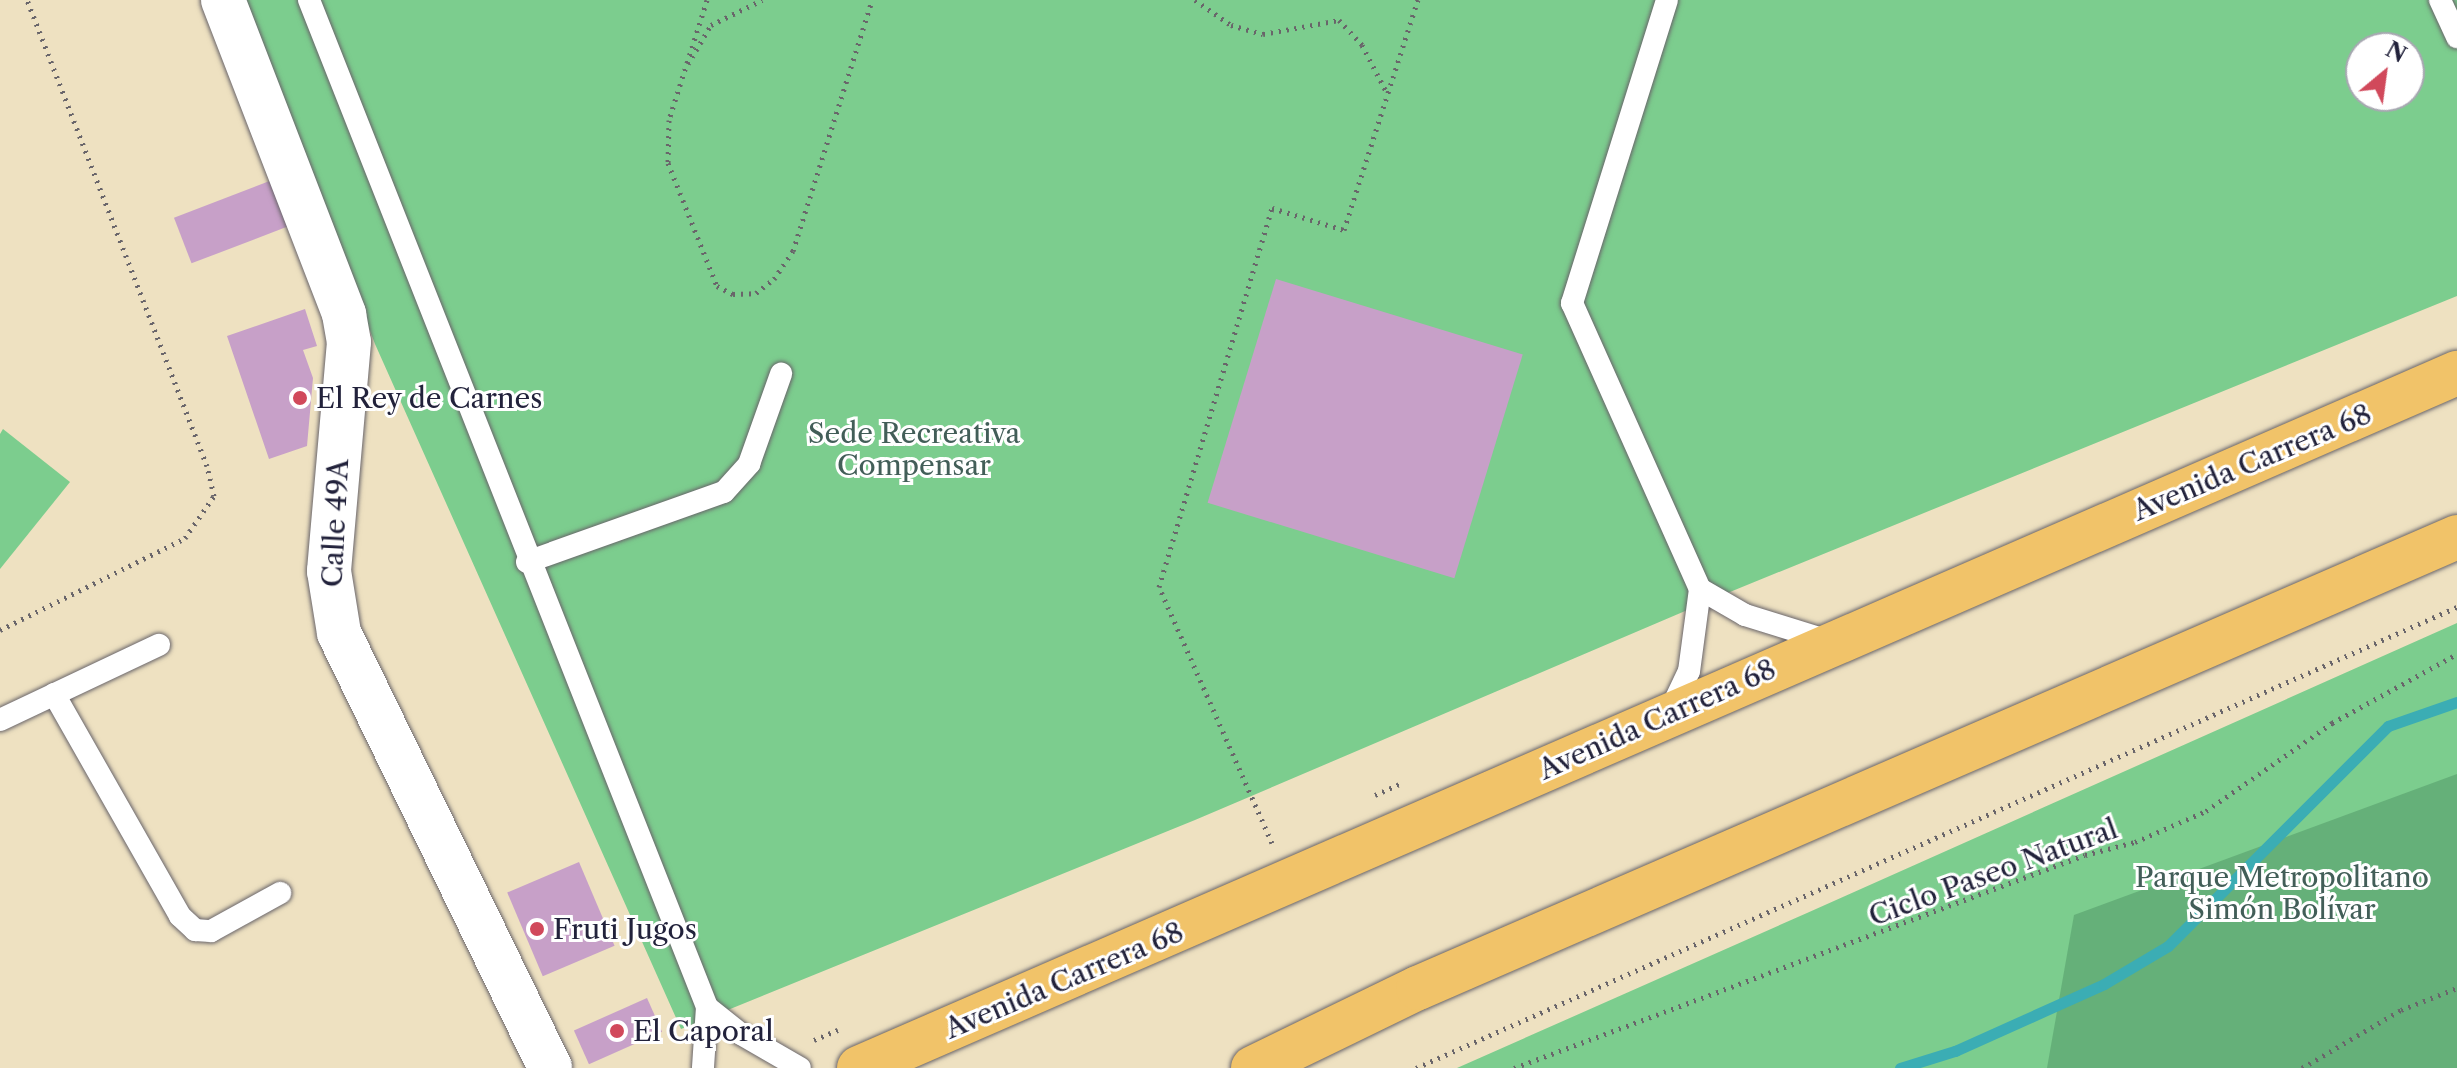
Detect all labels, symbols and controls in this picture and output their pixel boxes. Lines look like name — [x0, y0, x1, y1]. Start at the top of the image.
north arrow — [2345, 32, 2425, 112]
text: N — [2381, 36, 2411, 69]
place label: El Rey de Carnes — [316, 381, 543, 415]
marker: El Rey de Carnes — [291, 389, 309, 407]
street label: Avenida Carrera 68 — [2127, 396, 2377, 528]
park label: Sede Recreativa Compensar — [808, 416, 1020, 482]
street label: Calle 49A — [315, 458, 355, 588]
street label: Avenida Carrera 68 — [1533, 651, 1781, 787]
street label: Ciclo Paseo Natural — [1864, 811, 2122, 933]
park label: Parque Metropolitano Simón Bolívar — [2135, 860, 2429, 926]
place label: Fruti Jugos — [553, 912, 697, 946]
street label: Avenida Carrera 68 — [939, 914, 1189, 1046]
marker: Fruti Jugos — [528, 920, 546, 938]
place label: El Caporal — [633, 1014, 774, 1048]
marker: El Caporal — [608, 1022, 626, 1040]

